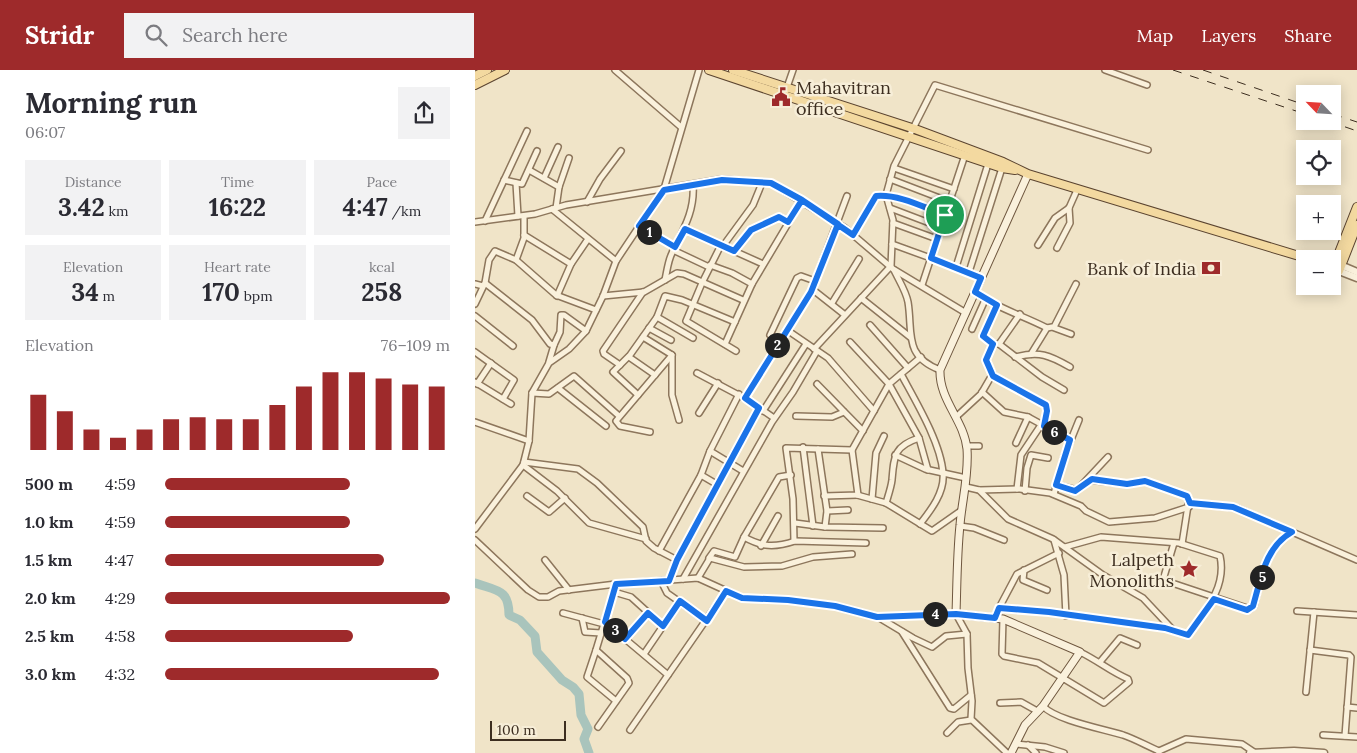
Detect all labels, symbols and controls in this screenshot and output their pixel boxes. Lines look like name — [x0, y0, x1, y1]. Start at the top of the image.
search box — [124, 13, 474, 58]
text: Stridr — [25, 20, 94, 51]
icon: search — [142, 21, 170, 49]
text: Search here — [182, 23, 288, 47]
text: Map — [1137, 24, 1173, 47]
text: Layers — [1201, 24, 1256, 47]
text: Share — [1284, 24, 1332, 47]
place label: Mahavitran office — [796, 76, 891, 120]
text: Morning run — [25, 85, 197, 121]
north arrow — [1296, 85, 1341, 130]
map controls — [1296, 85, 1341, 295]
public building icon: Mahavitran office — [770, 86, 792, 108]
button: share — [398, 87, 450, 139]
text: 06:07 — [25, 122, 65, 142]
button: locate — [1296, 140, 1341, 185]
text: Distance — [65, 173, 122, 191]
text: Time — [221, 173, 254, 191]
text: Pace — [367, 173, 397, 191]
text: 3.42 — [58, 191, 105, 223]
text: 16:22 — [209, 191, 266, 223]
text: 4:47 — [342, 191, 388, 223]
pin — [924, 194, 966, 236]
button: + — [1296, 195, 1341, 240]
icon: arrive — [931, 201, 959, 229]
text: km — [105, 202, 128, 220]
text: /km — [388, 202, 421, 220]
pin: 1 — [637, 220, 661, 244]
text: 1 — [647, 223, 652, 241]
button: − — [1296, 250, 1341, 295]
place label: Bank of India — [1087, 257, 1196, 280]
bank icon: Bank of India — [1200, 257, 1222, 279]
text: Elevation — [63, 258, 123, 276]
text: Heart rate — [204, 258, 271, 276]
text: kcal — [369, 258, 395, 276]
text: 34 — [71, 276, 99, 308]
text: 170 — [202, 276, 240, 308]
text: 258 — [361, 276, 402, 308]
text: m — [99, 287, 115, 305]
text: bpm — [240, 287, 273, 305]
pin: 2 — [765, 332, 789, 358]
text: Elevation — [25, 335, 94, 355]
text: 76–109 m — [381, 335, 450, 355]
text: 2 — [774, 336, 781, 354]
pin: 6 — [1041, 420, 1067, 444]
text: 6 — [1050, 423, 1059, 441]
text: 500 m — [25, 474, 73, 494]
text: 4:59 — [105, 474, 136, 494]
text: 1.0 km — [25, 512, 74, 532]
text: 4:59 — [105, 512, 136, 532]
place label: Lalpeth Monoliths — [1089, 548, 1174, 592]
text: 1.5 km — [25, 550, 72, 570]
text: 4:47 — [105, 550, 134, 570]
place icon: Lalpeth Monoliths — [1178, 558, 1200, 580]
pin: 5 — [1249, 564, 1275, 590]
text: 5 — [1259, 568, 1266, 586]
text: 2.0 km — [25, 588, 76, 608]
text: 4:29 — [105, 588, 136, 608]
pin: 4 — [923, 602, 947, 626]
text: 4 — [932, 605, 939, 623]
pin: 3 — [603, 618, 627, 642]
text: 3 — [612, 621, 619, 639]
text: 2.5 km — [25, 626, 74, 646]
text: 4:58 — [105, 626, 135, 646]
text: 3.0 km — [25, 664, 76, 684]
text: 4:32 — [105, 664, 135, 684]
scale bar — [490, 718, 566, 741]
text: 100 m — [497, 721, 536, 739]

